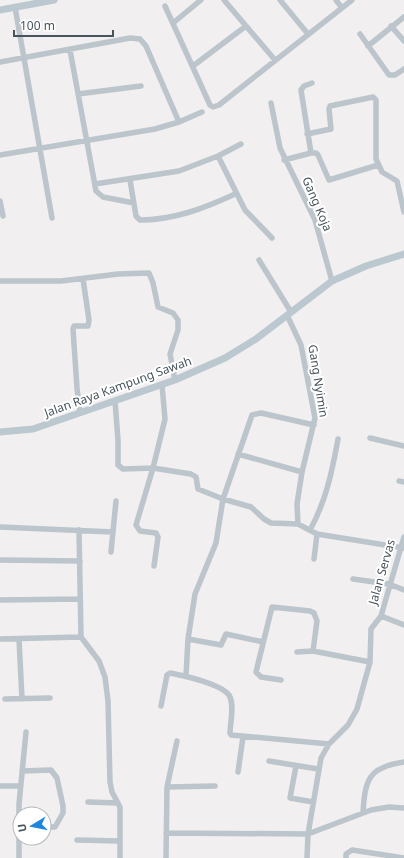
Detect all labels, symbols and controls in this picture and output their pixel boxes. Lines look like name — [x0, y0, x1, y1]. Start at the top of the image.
scale bar — [14, 12, 113, 38]
text: 100 m — [20, 17, 55, 34]
street label: Gang Koja — [298, 174, 337, 234]
street label: Gang Nyimin — [304, 343, 333, 419]
street label: Jalan Raya Kampung Sawah — [41, 352, 194, 421]
street label: Jalan Servas — [364, 537, 399, 607]
north arrow — [12, 806, 52, 846]
text: U — [14, 822, 30, 833]

